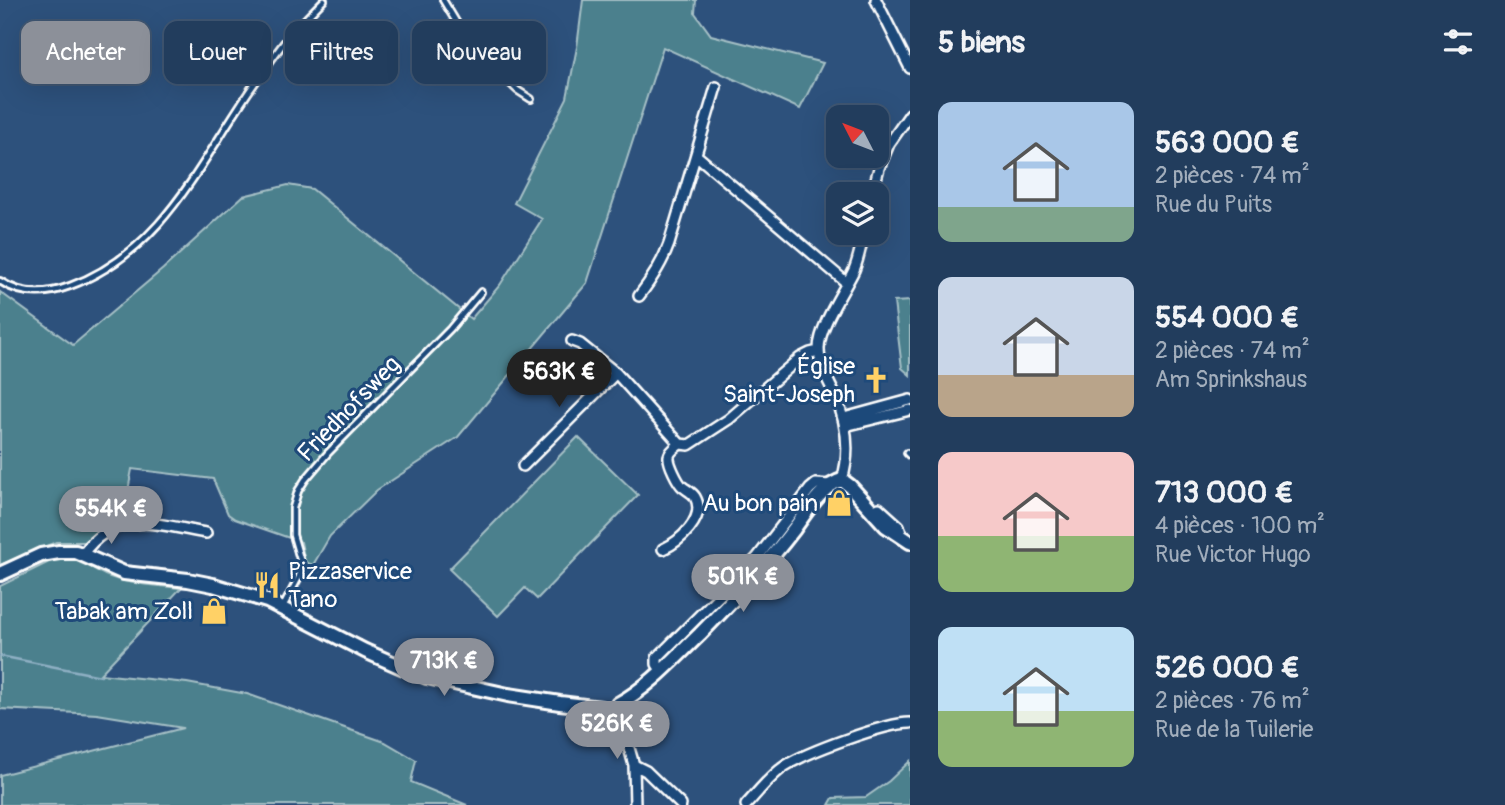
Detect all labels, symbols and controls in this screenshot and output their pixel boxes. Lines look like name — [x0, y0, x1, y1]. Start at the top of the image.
chip: Acheter — [21, 21, 150, 84]
chip: Louer — [164, 21, 271, 84]
chip: Filtres — [285, 21, 398, 84]
chip: Nouveau — [412, 21, 546, 84]
icon: filters — [1439, 23, 1477, 61]
text: 5 biens — [938, 24, 1025, 61]
north arrow — [826, 105, 889, 168]
map controls — [826, 105, 889, 245]
text: 563 000 € — [1155, 124, 1300, 161]
icon: home — [994, 130, 1078, 214]
text: 2 pièces · 74 m² — [1155, 161, 1310, 190]
button: layers — [826, 182, 889, 245]
text: Rue du Puits — [1155, 190, 1272, 219]
text: 554 000 € — [1155, 299, 1299, 336]
icon: home — [994, 305, 1078, 389]
text: 2 pièces · 74 m² — [1155, 336, 1310, 365]
street label: Friedhofsweg — [291, 350, 407, 468]
pin: 563K € — [502, 350, 616, 409]
place label: Église Saint-Joseph — [723, 352, 855, 409]
text: 563K € — [523, 357, 595, 386]
church icon: Église Saint-Joseph — [861, 365, 891, 395]
text: Am Sprinkshaus — [1155, 365, 1307, 394]
text: 713 000 € — [1155, 474, 1294, 511]
icon: home — [994, 480, 1078, 564]
pin: 554K € — [54, 486, 168, 546]
shop icon: Au bon pain — [824, 488, 854, 518]
place label: Au bon pain — [703, 489, 818, 518]
text: 554K € — [75, 494, 147, 523]
text: 4 pièces · 100 m² — [1155, 511, 1325, 540]
text: Rue Victor Hugo — [1155, 540, 1311, 569]
pin: 501K € — [686, 554, 800, 614]
place label: Pizzaservice Tano — [288, 557, 412, 614]
text: 501K € — [707, 562, 779, 591]
restaurant icon: Pizzaservice Tano — [252, 570, 282, 600]
shop icon: Tabak am Zoll — [199, 596, 229, 626]
place label: Tabak am Zoll — [54, 597, 193, 626]
pin: 713K € — [387, 638, 501, 698]
text: 713K € — [410, 646, 478, 675]
text: 526 000 € — [1155, 649, 1300, 686]
icon: home — [994, 655, 1078, 739]
text: 2 pièces · 76 m² — [1155, 686, 1310, 715]
pin: 526K € — [560, 702, 674, 761]
text: 526K € — [581, 709, 653, 738]
text: Rue de la Tuilerie — [1155, 715, 1313, 744]

